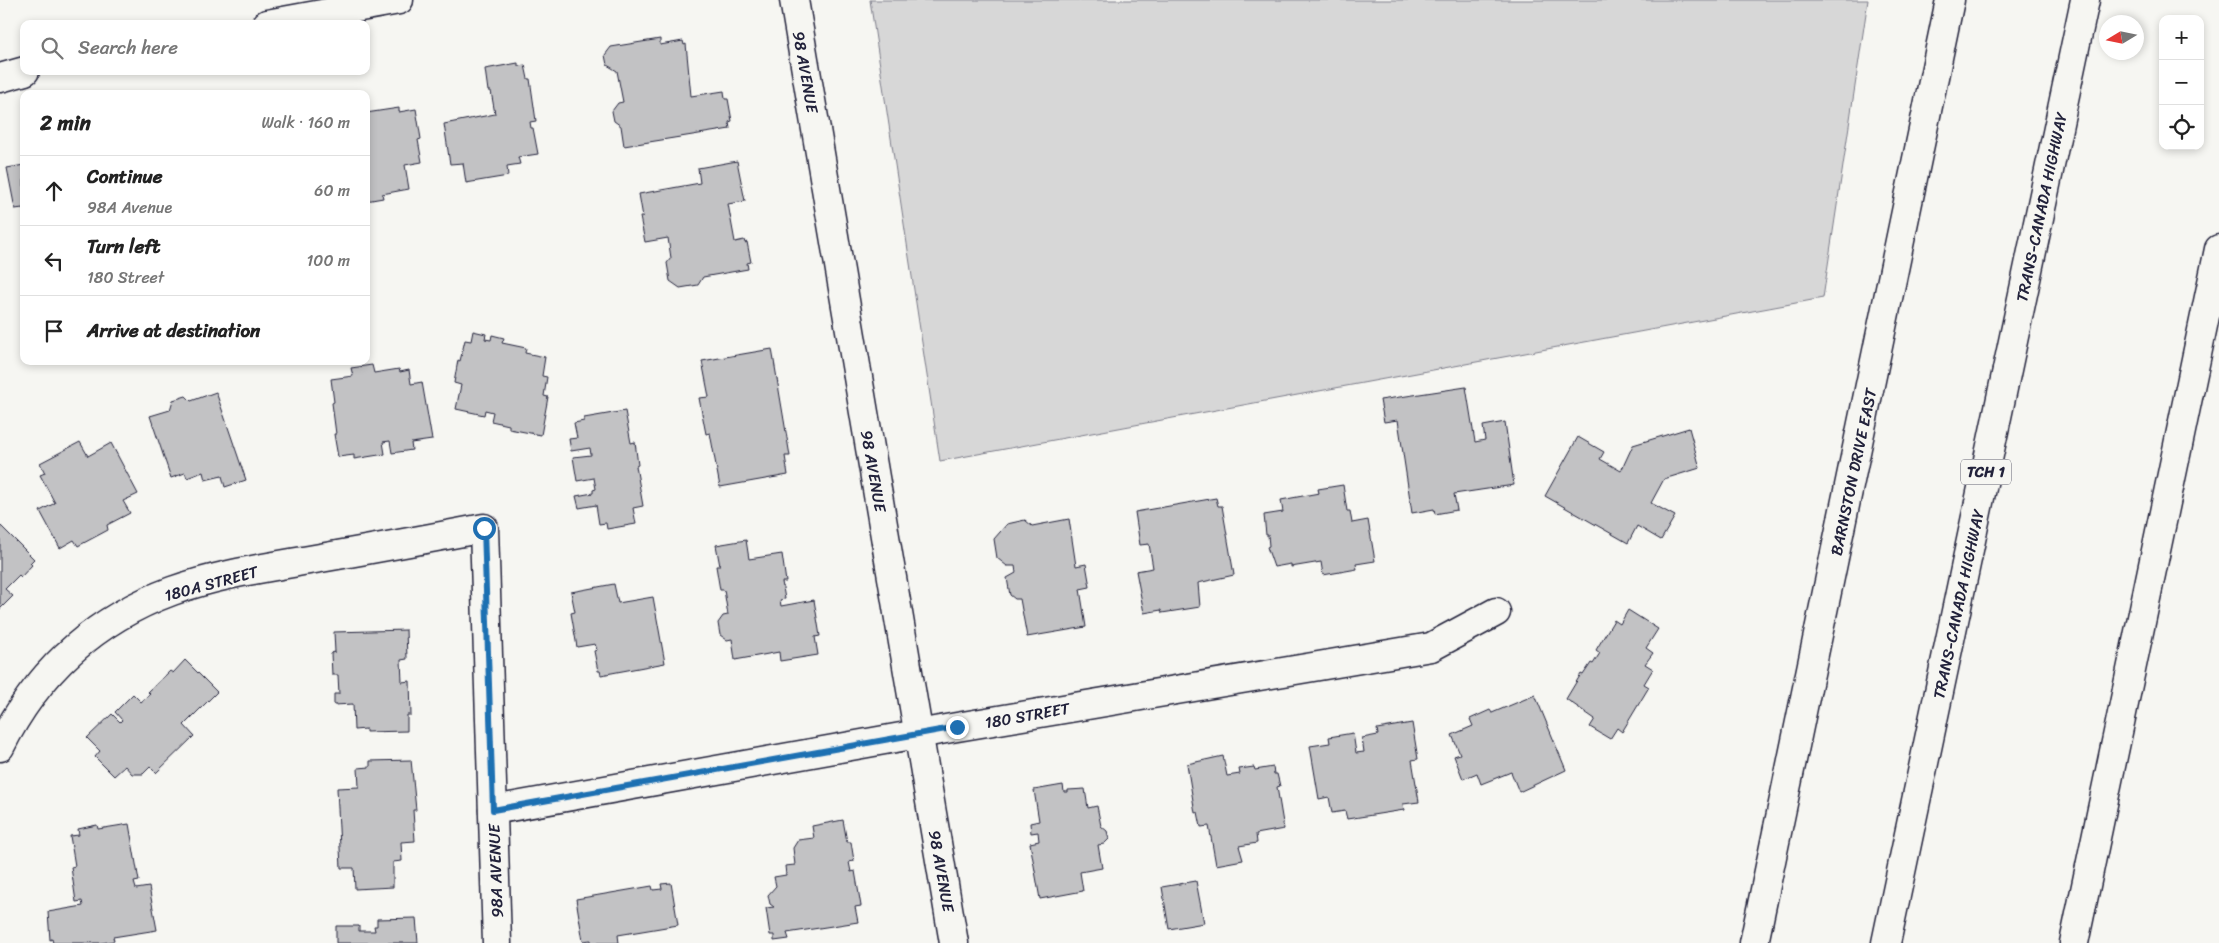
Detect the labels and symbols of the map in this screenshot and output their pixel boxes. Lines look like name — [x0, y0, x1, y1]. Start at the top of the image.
north arrow — [2099, 15, 2144, 60]
street label: 98 AVENUE — [784, 29, 827, 116]
street label: TRANS-CANADA HIGHWAY — [2007, 109, 2076, 305]
street label: BARNSTON DRIVE EAST — [1822, 384, 1886, 558]
street label: 98 AVENUE — [852, 428, 895, 515]
road number: TCH 1 — [1961, 460, 2011, 484]
street label: TRANS-CANADA HIGHWAY — [1924, 506, 1993, 702]
route start — [473, 517, 496, 540]
street label: 180A STREET — [161, 557, 262, 610]
street label: 180 STREET — [982, 694, 1073, 737]
route end — [946, 716, 969, 739]
street label: 98A AVENUE — [479, 823, 512, 918]
street label: 98 AVENUE — [920, 828, 963, 915]

